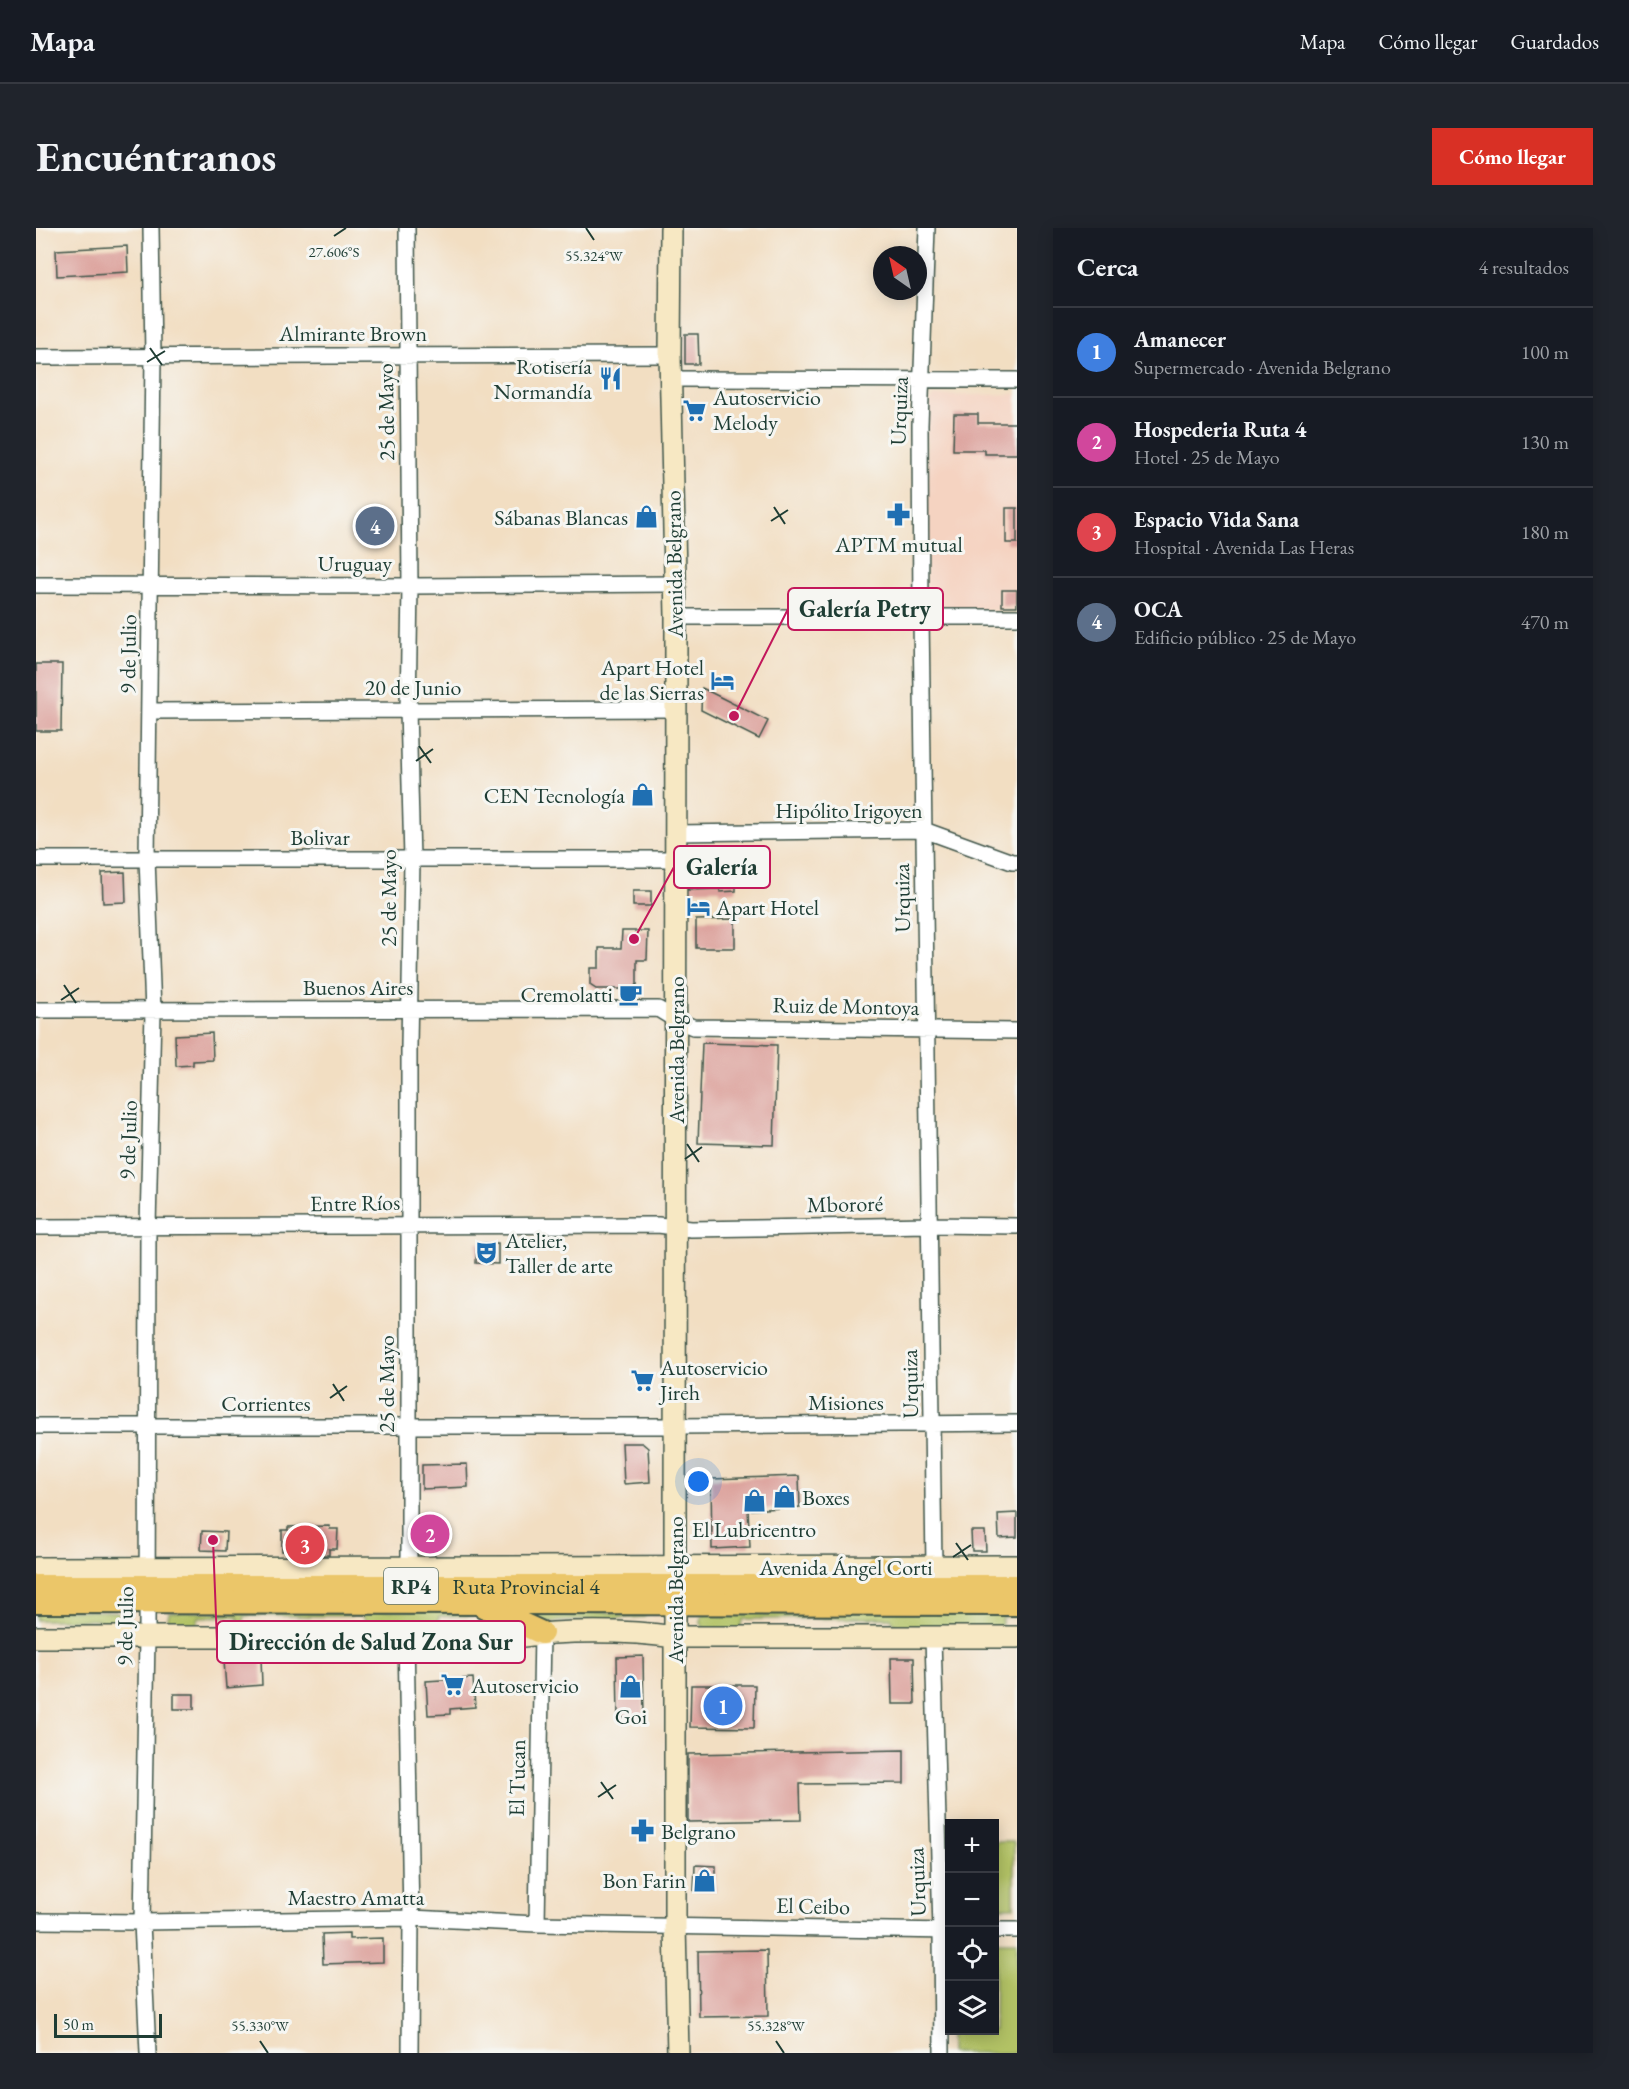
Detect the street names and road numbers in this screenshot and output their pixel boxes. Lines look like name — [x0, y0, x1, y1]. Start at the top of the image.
street label: Almirante Brown — [278, 319, 427, 348]
street label: 25 de Mayo — [371, 363, 401, 461]
street label: Urquiza — [883, 376, 915, 446]
street label: Avenida Belgrano — [658, 490, 690, 639]
street label: Uruguay — [318, 549, 393, 578]
street label: 9 de Julio — [113, 614, 143, 694]
street label: 20 de Junio — [365, 673, 461, 702]
street label: Hipólito Irigoyen — [775, 796, 923, 825]
street label: Bolivar — [290, 823, 350, 852]
street label: 25 de Mayo — [374, 849, 403, 947]
street label: Urquiza — [887, 863, 917, 933]
street label: Buenos Aires — [303, 973, 413, 1002]
street label: Avenida Belgrano — [662, 976, 691, 1125]
street label: Ruiz de Montoya — [772, 990, 920, 1022]
street label: 9 de Julio — [112, 1100, 144, 1180]
street label: Entre Ríos — [310, 1188, 400, 1218]
street label: Mbororé — [807, 1189, 884, 1219]
street label: 25 de Mayo — [372, 1335, 401, 1433]
street label: Urquiza — [895, 1349, 925, 1419]
street label: Misiones — [808, 1388, 884, 1417]
street label: Corrientes — [221, 1389, 311, 1418]
street label: Avenida Belgrano — [661, 1516, 690, 1665]
street label: Avenida Ángel Corti — [758, 1553, 933, 1582]
road number: RP4 — [384, 1568, 438, 1604]
street label: Ruta Provincial 4 — [452, 1572, 600, 1601]
street label: 9 de Julio — [110, 1586, 140, 1666]
street label: El Tucan — [502, 1739, 532, 1817]
street label: Urquiza — [901, 1847, 933, 1917]
street label: Maestro Amatta — [287, 1883, 425, 1912]
street label: El Ceibo — [776, 1891, 850, 1921]

